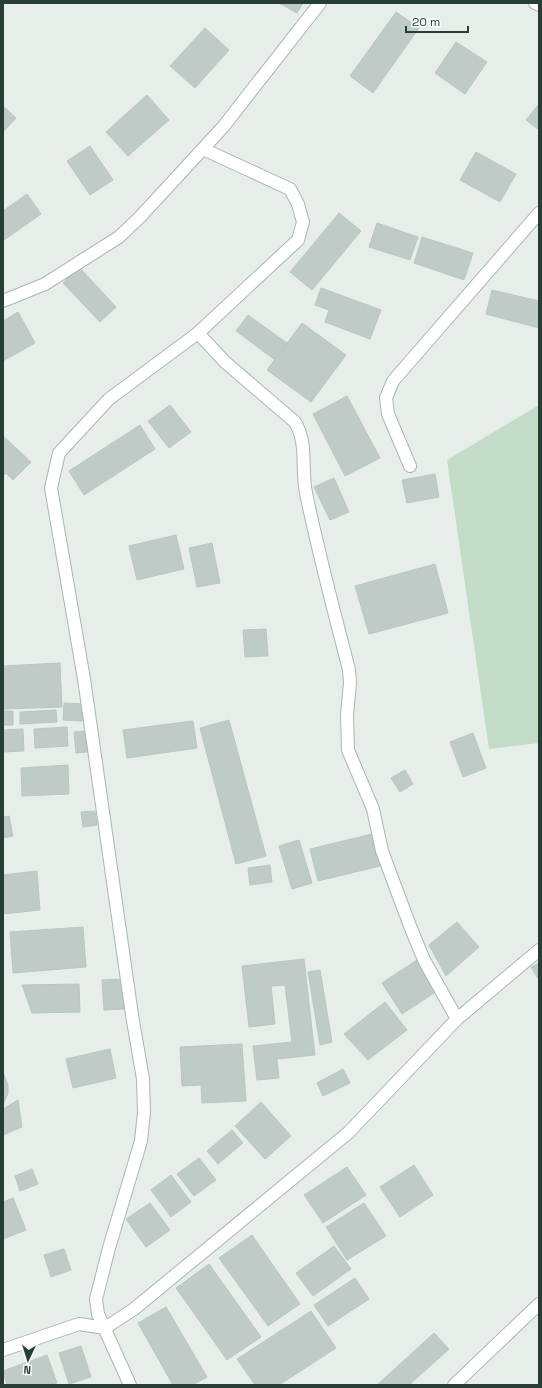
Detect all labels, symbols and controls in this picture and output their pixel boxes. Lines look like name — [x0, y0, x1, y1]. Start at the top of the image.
scale bar — [406, 8, 468, 34]
text: 20 m — [412, 14, 440, 30]
north arrow — [8, 1340, 48, 1380]
text: N — [23, 1363, 31, 1377]

